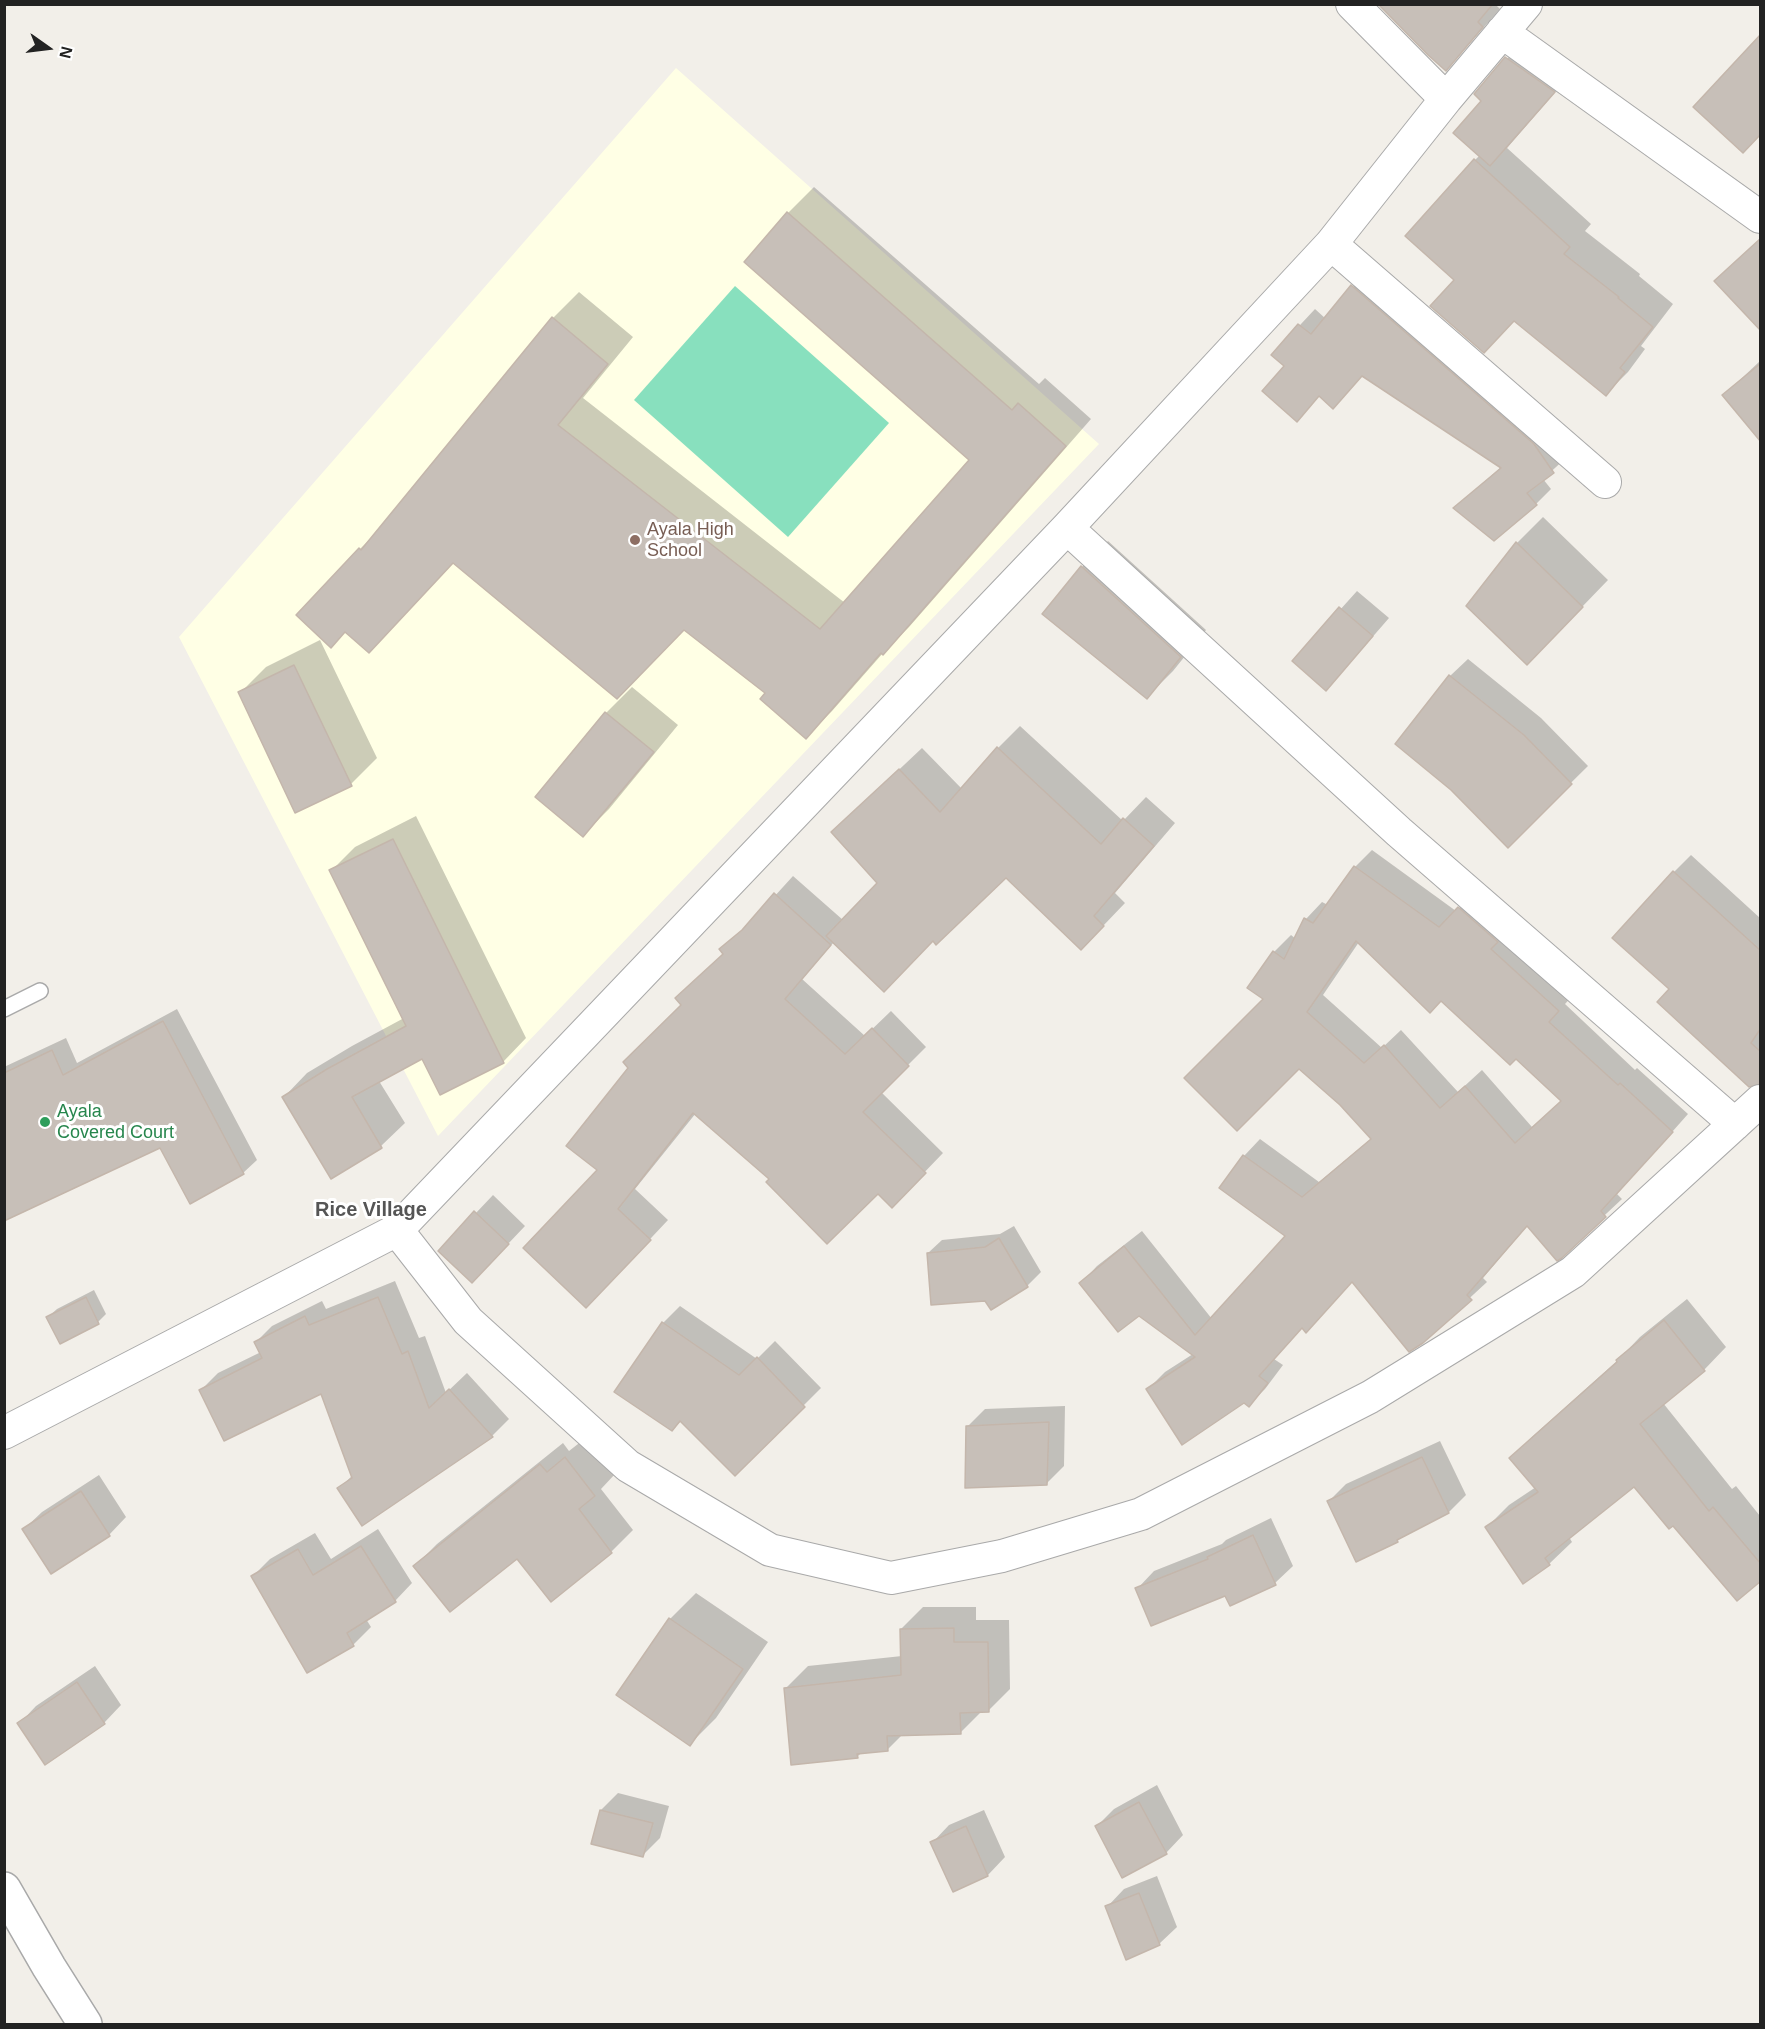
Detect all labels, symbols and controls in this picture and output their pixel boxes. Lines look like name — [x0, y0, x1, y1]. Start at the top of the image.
north arrow — [18, 18, 78, 78]
text: N — [56, 45, 76, 60]
place label: Ayala High School — [647, 519, 734, 562]
marker: Ayala High School — [628, 533, 642, 547]
place label: Ayala Covered Court — [57, 1101, 174, 1144]
marker: Ayala Covered Court — [38, 1115, 52, 1129]
district label: Rice Village — [315, 1198, 427, 1222]

